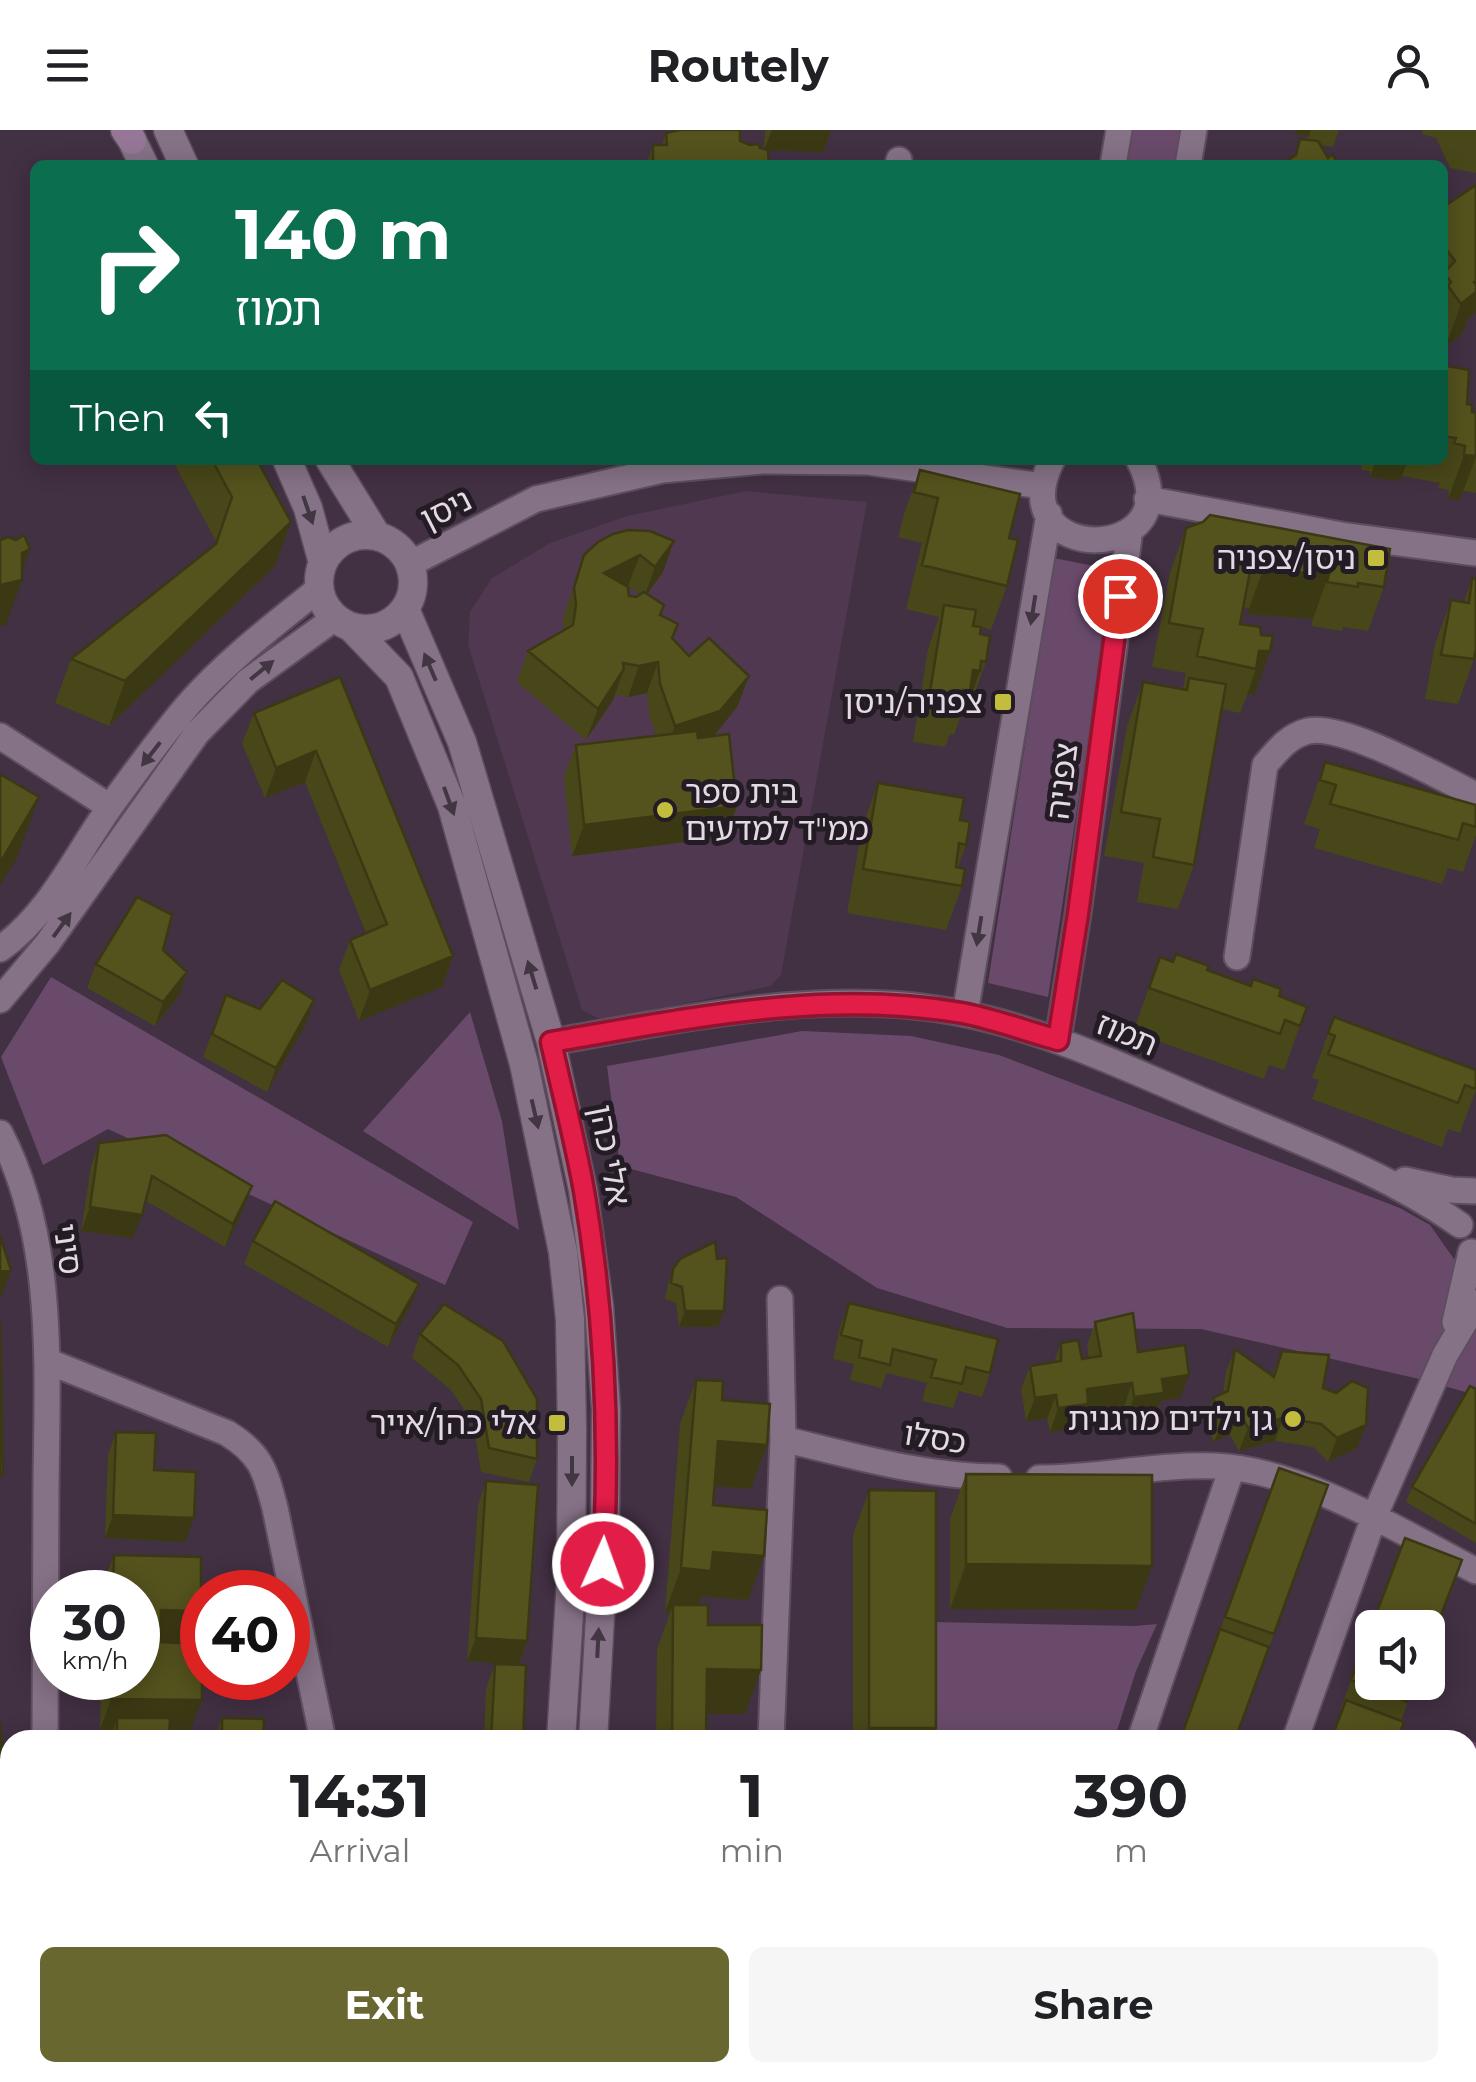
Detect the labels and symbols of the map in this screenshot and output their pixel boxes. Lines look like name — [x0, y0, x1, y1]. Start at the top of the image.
street label: ניסן — [414, 479, 478, 538]
one-way arrow — [301, 496, 316, 526]
place label: ניסן/צפניה — [1217, 538, 1356, 577]
marker: ניסן/צפניה — [1365, 547, 1387, 569]
pin — [1078, 554, 1163, 639]
one-way arrow — [1025, 595, 1040, 626]
one-way arrow — [422, 652, 438, 682]
one-way arrow — [249, 660, 274, 681]
place label: צפניה/ניסן — [844, 682, 983, 721]
marker: צפניה/ניסן — [992, 691, 1014, 713]
street label: צפניה — [1037, 740, 1086, 821]
one-way arrow — [141, 741, 161, 767]
place label: בית ספר ממ"ד למדעים — [685, 772, 869, 848]
one-way arrow — [442, 786, 457, 816]
marker: בית ספר ממ"ד למדעים — [654, 799, 676, 821]
one-way arrow — [51, 912, 71, 938]
one-way arrow — [971, 915, 986, 947]
one-way arrow — [524, 960, 539, 990]
street label: תמוז — [1091, 1003, 1163, 1064]
one-way arrow — [528, 1099, 543, 1130]
street label: אלי כהן — [582, 1101, 639, 1209]
street label: סיני — [46, 1221, 91, 1277]
place label: גן ילדים מרגנית — [1068, 1399, 1273, 1438]
place label: אלי כהן/אייר — [370, 1403, 537, 1442]
marker: גן ילדים מרגנית — [1282, 1408, 1304, 1430]
marker: אלי כהן/אייר — [546, 1412, 568, 1434]
street label: כסלו — [901, 1413, 969, 1462]
one-way arrow — [564, 1455, 580, 1487]
position arrow — [551, 1512, 655, 1616]
speed limit sign: 40 — [180, 1570, 310, 1700]
one-way arrow — [591, 1626, 607, 1658]

